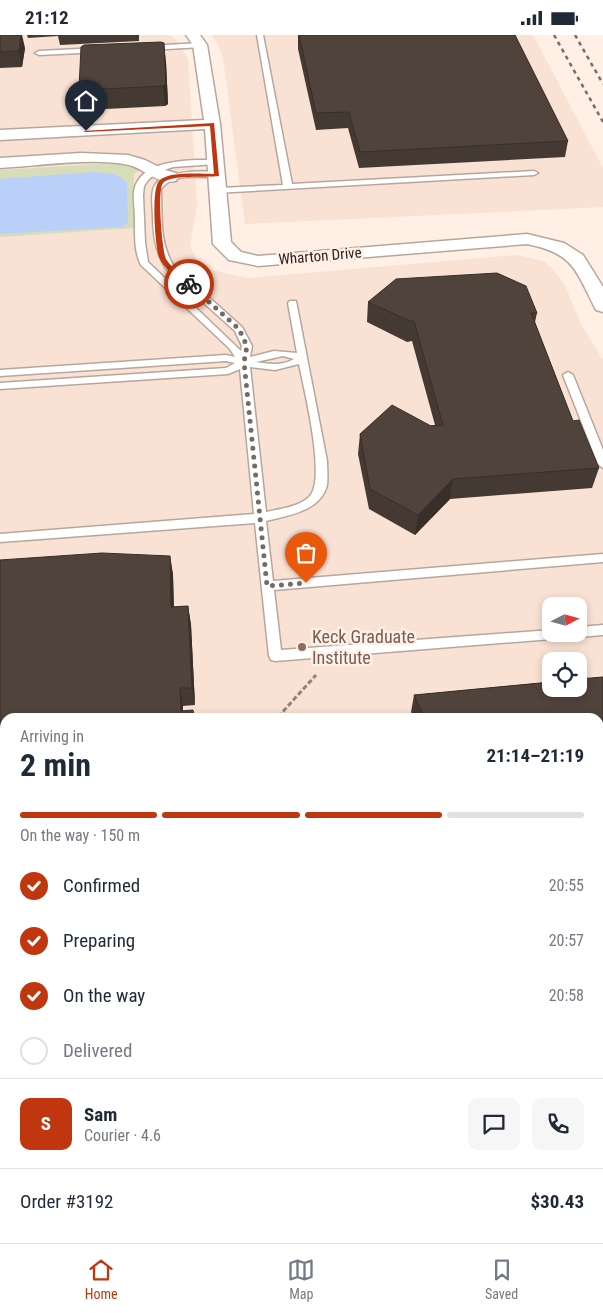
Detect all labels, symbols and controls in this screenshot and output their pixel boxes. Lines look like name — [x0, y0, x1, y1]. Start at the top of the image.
text: 21:12 — [25, 6, 69, 29]
pin — [65, 80, 107, 131]
icon: home — [72, 87, 100, 115]
street label: Wharton Drive — [278, 243, 362, 269]
courier — [164, 259, 214, 309]
icon: bike — [175, 270, 203, 298]
pin — [285, 532, 327, 583]
icon: bag — [292, 539, 320, 567]
north arrow — [542, 597, 588, 643]
map controls — [542, 597, 587, 697]
place label: Keck Graduate Institute — [312, 626, 415, 668]
marker: Keck Graduate Institute — [296, 641, 308, 653]
button: locate — [542, 652, 587, 697]
text: Arriving in — [20, 727, 84, 746]
text: 21:14–21:19 — [486, 744, 584, 767]
text: 2 min — [20, 746, 91, 784]
text: On the way · 150 m — [20, 826, 140, 845]
icon: check — [20, 872, 48, 900]
text: Confirmed — [63, 874, 140, 897]
text: 20:55 — [549, 876, 584, 895]
icon: check — [20, 927, 48, 955]
text: Preparing — [63, 929, 135, 952]
text: 20:57 — [549, 931, 584, 950]
icon: check — [20, 982, 48, 1010]
text: On the way — [63, 984, 145, 1007]
text: 20:58 — [549, 986, 584, 1005]
text: Delivered — [63, 1039, 132, 1062]
button: chat — [468, 1098, 520, 1150]
button: phone — [532, 1098, 584, 1150]
text: Sam — [84, 1103, 117, 1126]
text: S — [41, 1112, 51, 1135]
text: Courier · 4.6 — [84, 1126, 161, 1145]
text: Order #3192 — [20, 1190, 113, 1213]
text: $30.43 — [530, 1190, 584, 1213]
tab: Home — [85, 1256, 118, 1302]
tab: Map — [287, 1256, 315, 1302]
tab: Saved — [485, 1256, 518, 1302]

